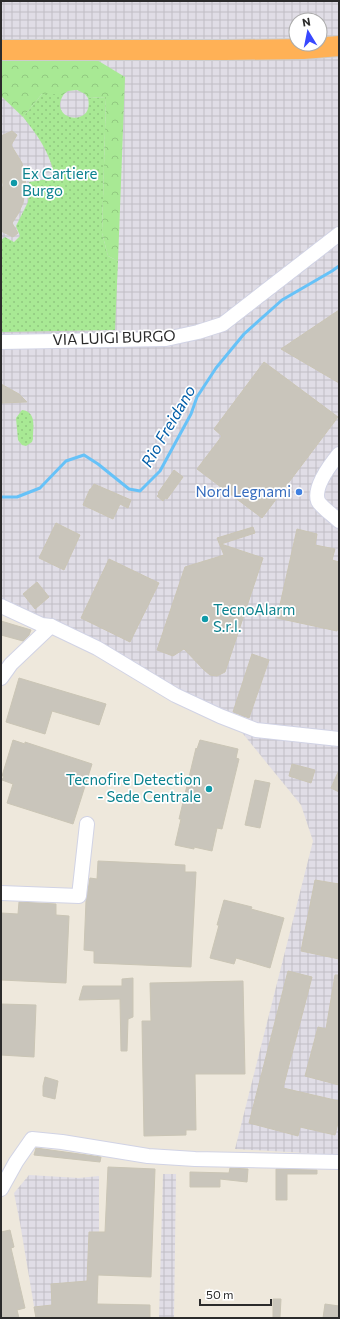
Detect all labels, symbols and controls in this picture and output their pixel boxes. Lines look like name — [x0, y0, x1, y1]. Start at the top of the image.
north arrow — [288, 12, 328, 52]
text: N — [301, 15, 311, 29]
place label: Ex Cartiere Burgo — [22, 164, 98, 199]
marker: Ex Cartiere Burgo — [9, 178, 19, 188]
street label: VIA LUIGI BURGO — [52, 326, 176, 348]
water label: Rio Freidano — [136, 381, 199, 470]
place label: Nord Legnami — [195, 482, 291, 500]
marker: Nord Legnami — [294, 487, 304, 497]
place label: TecnoAlarm S.r.l. — [213, 600, 295, 635]
marker: TecnoAlarm S.r.l. — [200, 614, 210, 624]
place label: Tecnofire Detection - Sede Centrale — [66, 770, 201, 805]
marker: Tecnofire Detection - Sede Centrale — [204, 784, 214, 794]
scale bar — [200, 1281, 271, 1307]
text: 50 m — [206, 1287, 234, 1301]

